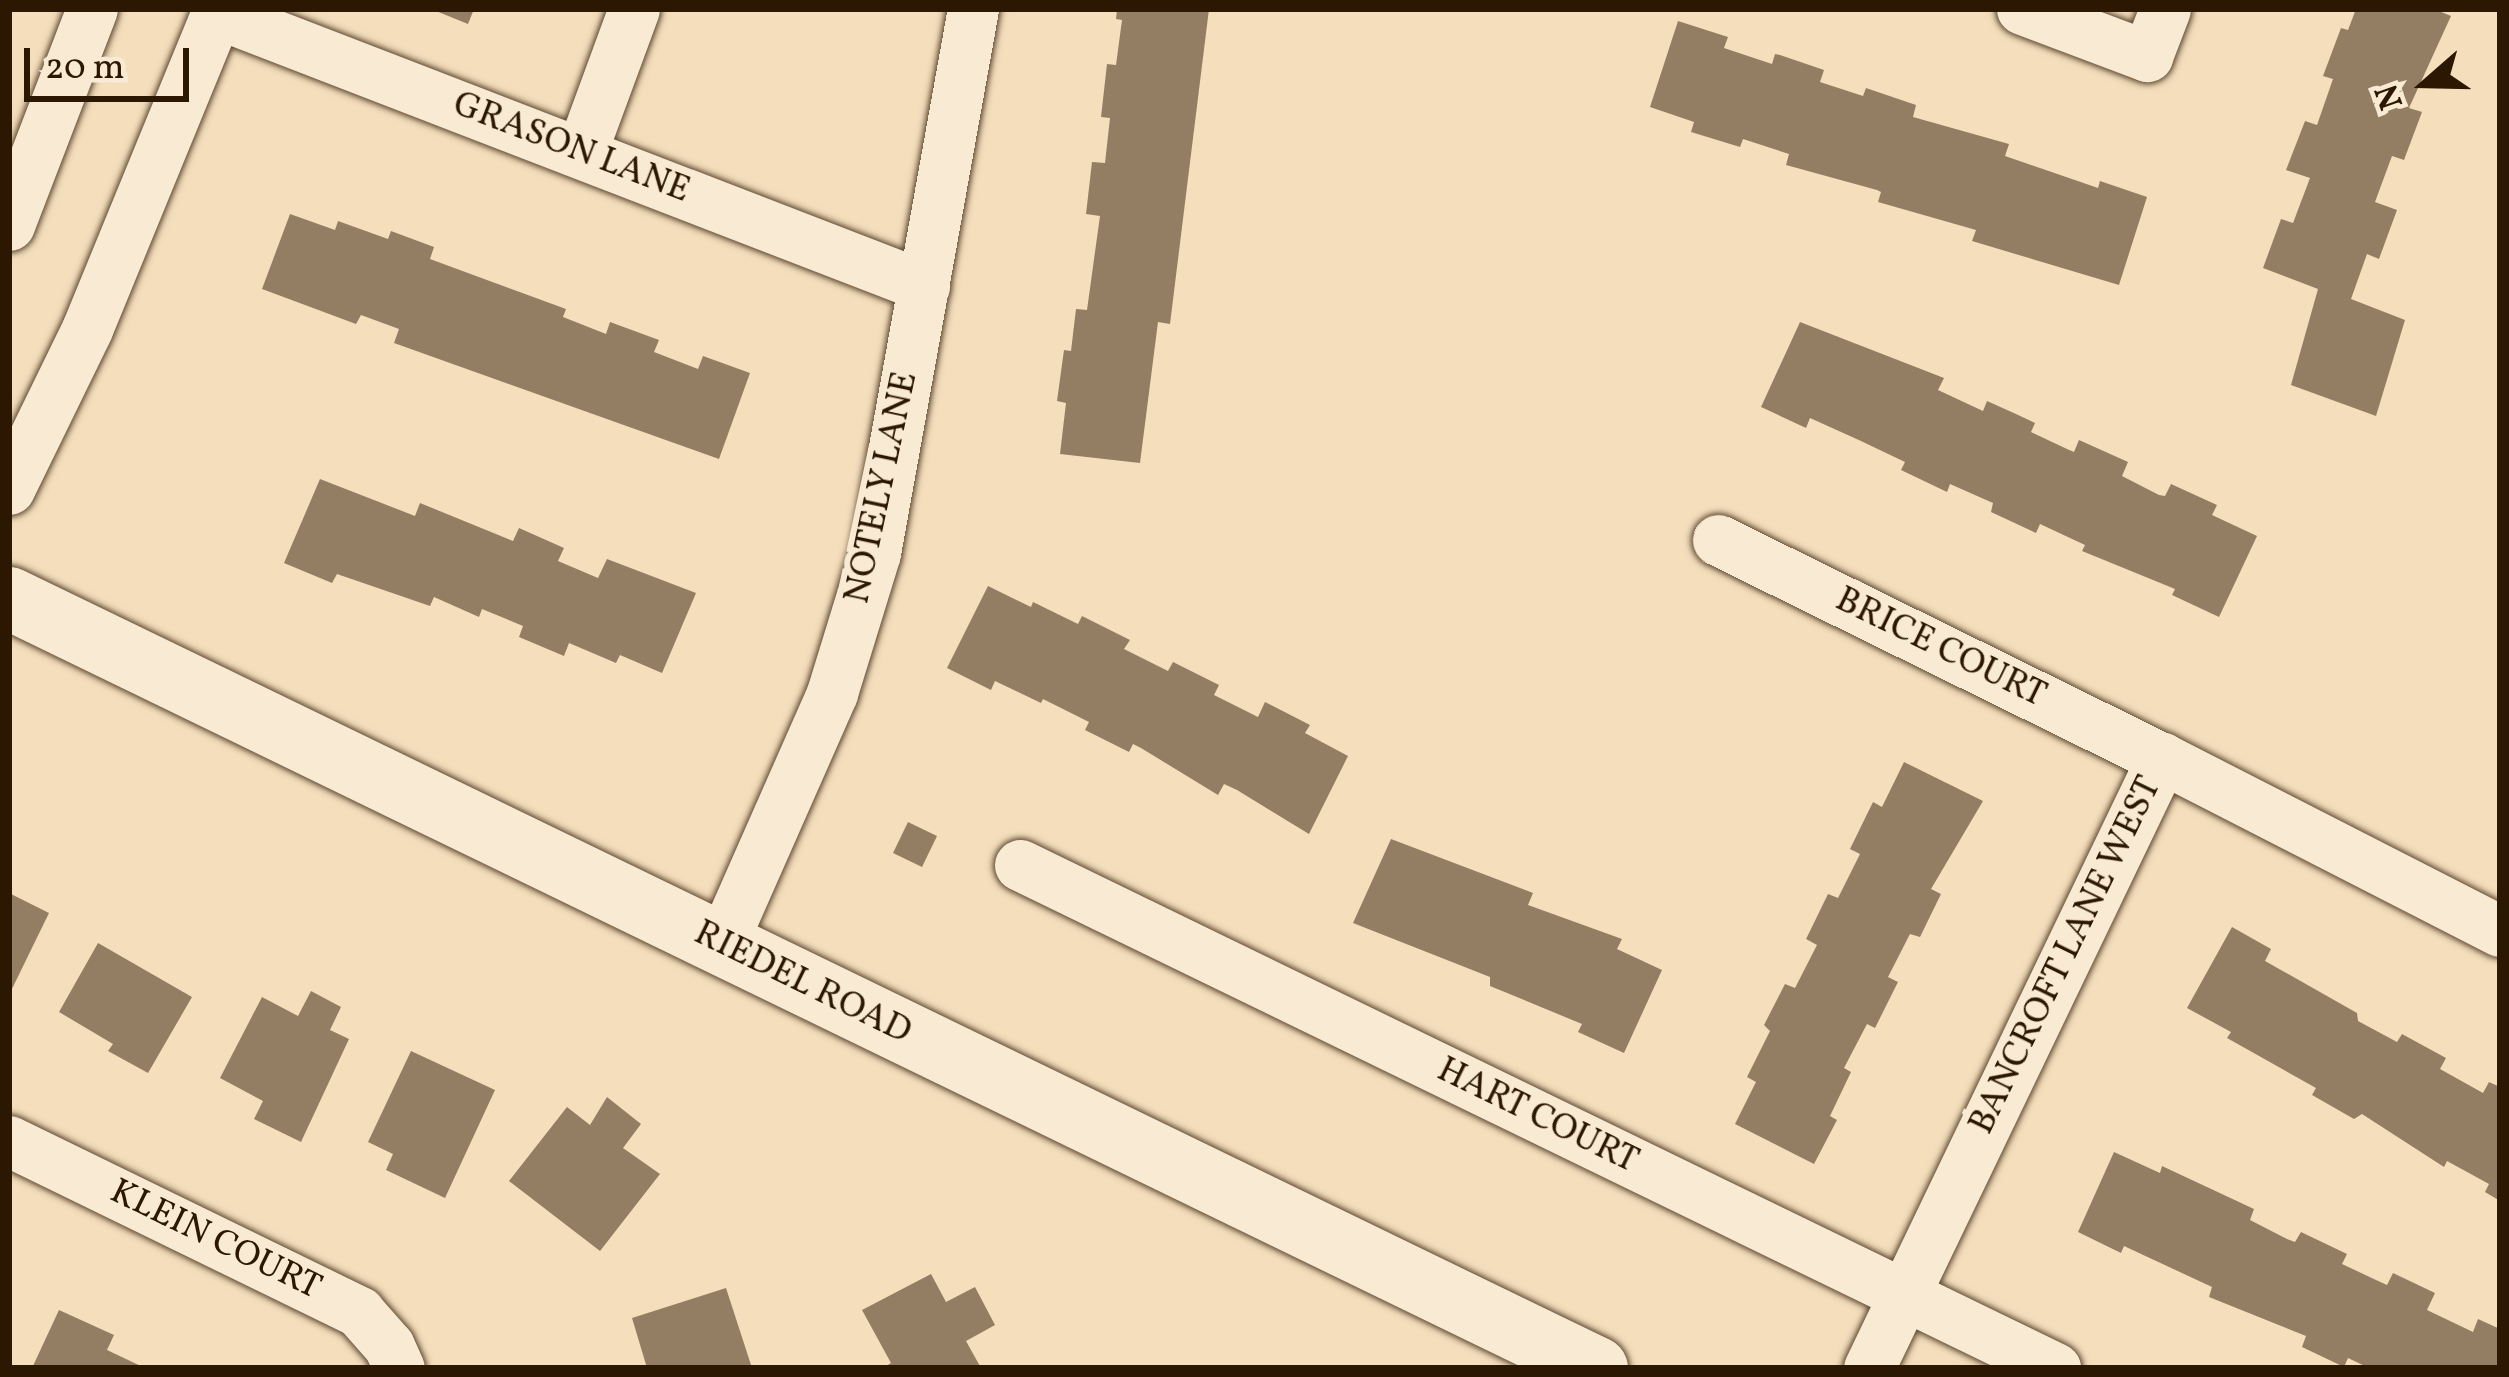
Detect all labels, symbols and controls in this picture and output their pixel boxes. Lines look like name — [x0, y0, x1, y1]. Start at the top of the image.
scale bar — [30, 24, 195, 98]
north arrow — [2365, 24, 2485, 144]
text: 20 m — [45, 44, 125, 94]
text: N — [2365, 77, 2417, 115]
street label: GRASON LANE — [446, 84, 696, 214]
street label: NOTELY LANE — [837, 368, 929, 608]
street label: BRICE COURT — [1828, 579, 2052, 719]
street label: BANCROFT LANE WEST — [1961, 769, 2173, 1143]
street label: RIEDEL ROAD — [686, 913, 918, 1055]
street label: HART COURT — [1429, 1050, 1645, 1184]
street label: KLEIN COURT — [102, 1171, 328, 1311]

